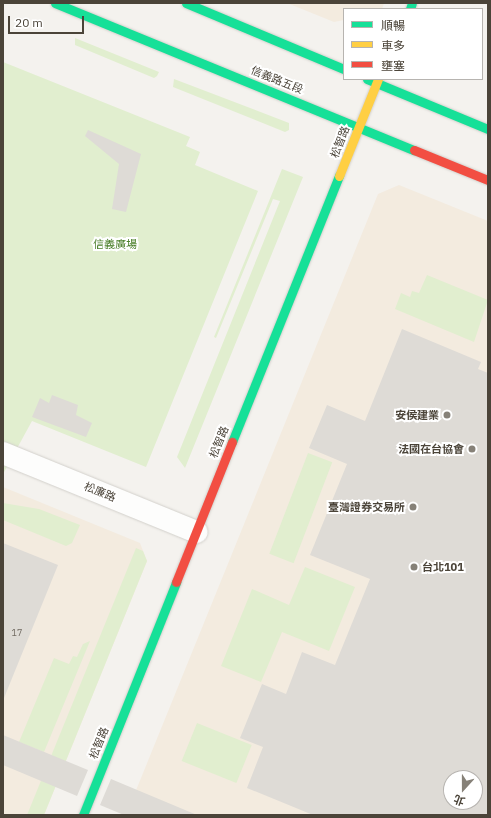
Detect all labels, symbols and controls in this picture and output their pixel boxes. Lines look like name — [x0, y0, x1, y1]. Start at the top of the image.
scale bar — [10, 8, 86, 34]
legend — [343, 8, 483, 80]
text: 20 m — [15, 15, 43, 30]
text: 順暢 — [381, 18, 405, 33]
text: 車多 — [381, 38, 405, 53]
text: 壅塞 — [381, 58, 405, 73]
street label: 信義路五段 — [249, 64, 305, 96]
street label: 松智路 — [328, 124, 352, 160]
park label: 信義廣場 — [93, 237, 137, 251]
place label: 安侯建業 — [395, 408, 439, 422]
marker: 安侯建業 — [442, 410, 452, 420]
street label: 松智路 — [207, 424, 231, 460]
place label: 法國在台協會 — [398, 442, 464, 456]
marker: 法國在台協會 — [467, 444, 477, 454]
street label: 松廉路 — [82, 480, 118, 504]
place label: 臺灣證券交易所 — [328, 500, 405, 514]
marker: 臺灣證券交易所 — [408, 502, 418, 512]
place label: 台北101 — [422, 560, 464, 574]
marker: 台北101 — [409, 562, 419, 572]
house number: 17 — [12, 628, 22, 638]
street label: 松智路 — [87, 725, 111, 761]
north arrow — [443, 770, 483, 810]
text: 北 — [451, 792, 467, 809]

